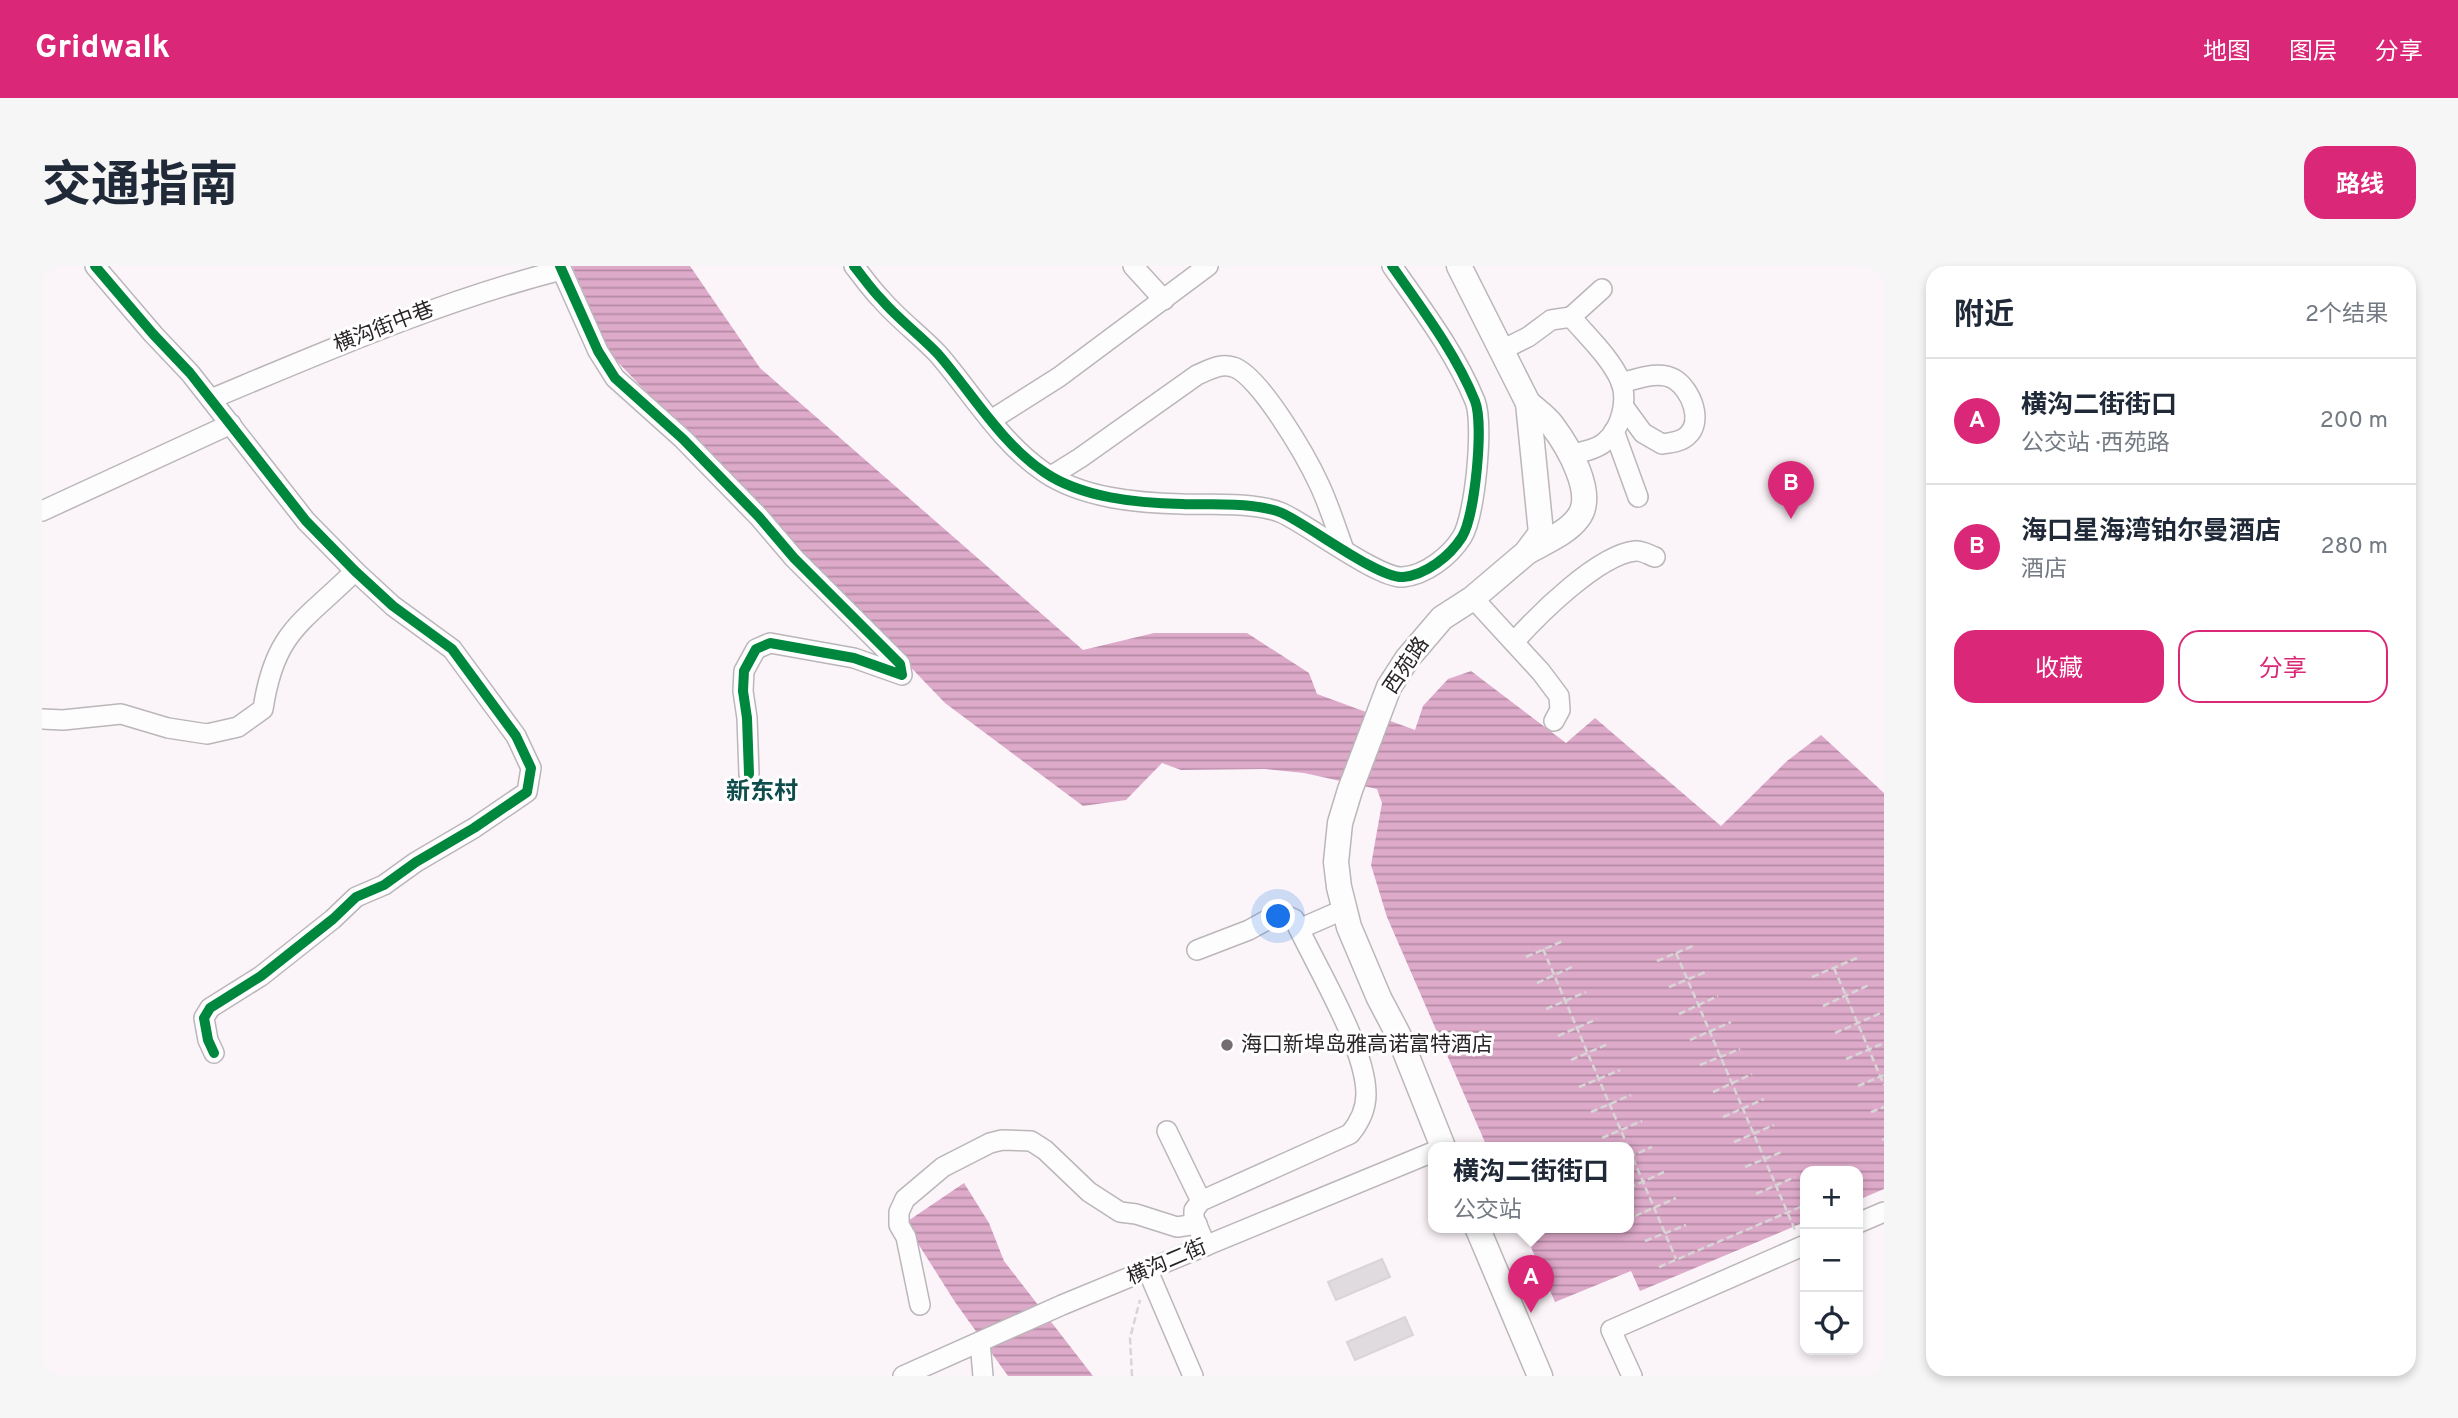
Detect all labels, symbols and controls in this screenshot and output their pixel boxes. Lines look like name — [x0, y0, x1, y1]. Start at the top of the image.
text: Gridwalk — [35, 28, 170, 70]
text: 地图 — [2203, 38, 2251, 68]
text: 图层 — [2289, 38, 2337, 68]
text: 分享 — [2375, 38, 2423, 68]
button: 路线 — [2304, 146, 2416, 219]
text: 交通指南 — [42, 158, 238, 220]
street label: 横沟街中巷 — [330, 297, 438, 359]
text: 附近 — [1954, 298, 2014, 335]
text: 2个结果 — [2305, 301, 2388, 330]
text: 横沟二街街口 — [2021, 390, 2177, 423]
text: A — [1969, 407, 1985, 436]
text: 200 m — [2320, 407, 2388, 436]
text: 公交站 · 西苑路 — [2021, 430, 2170, 459]
pin: B — [1768, 461, 1814, 519]
text: 海口星海湾铂尔曼酒店 — [2021, 516, 2281, 549]
text: B — [1969, 533, 1985, 562]
text: 280 m — [2320, 533, 2388, 562]
text: 酒店 — [2021, 556, 2067, 585]
button: 收藏 — [1954, 630, 2164, 703]
button: 分享 — [2178, 630, 2388, 703]
street label: 西苑路 — [1378, 632, 1436, 700]
district label: 新东村 — [726, 778, 798, 808]
your location — [1261, 899, 1295, 933]
place label: 海口新埠岛雅高诺富特酒店 — [1241, 1032, 1493, 1059]
marker: 海口新埠岛雅高诺富特酒店 — [1219, 1037, 1235, 1053]
popup — [1428, 1142, 1634, 1233]
text: 横沟二街街口 — [1453, 1157, 1609, 1190]
map controls — [1800, 1166, 1863, 1355]
button: + — [1800, 1166, 1863, 1229]
text: 公交站 — [1453, 1197, 1522, 1226]
button: − — [1800, 1229, 1863, 1292]
street label: 横沟二街 — [1123, 1234, 1211, 1292]
pin: A — [1508, 1255, 1554, 1313]
button: locate — [1800, 1292, 1863, 1355]

